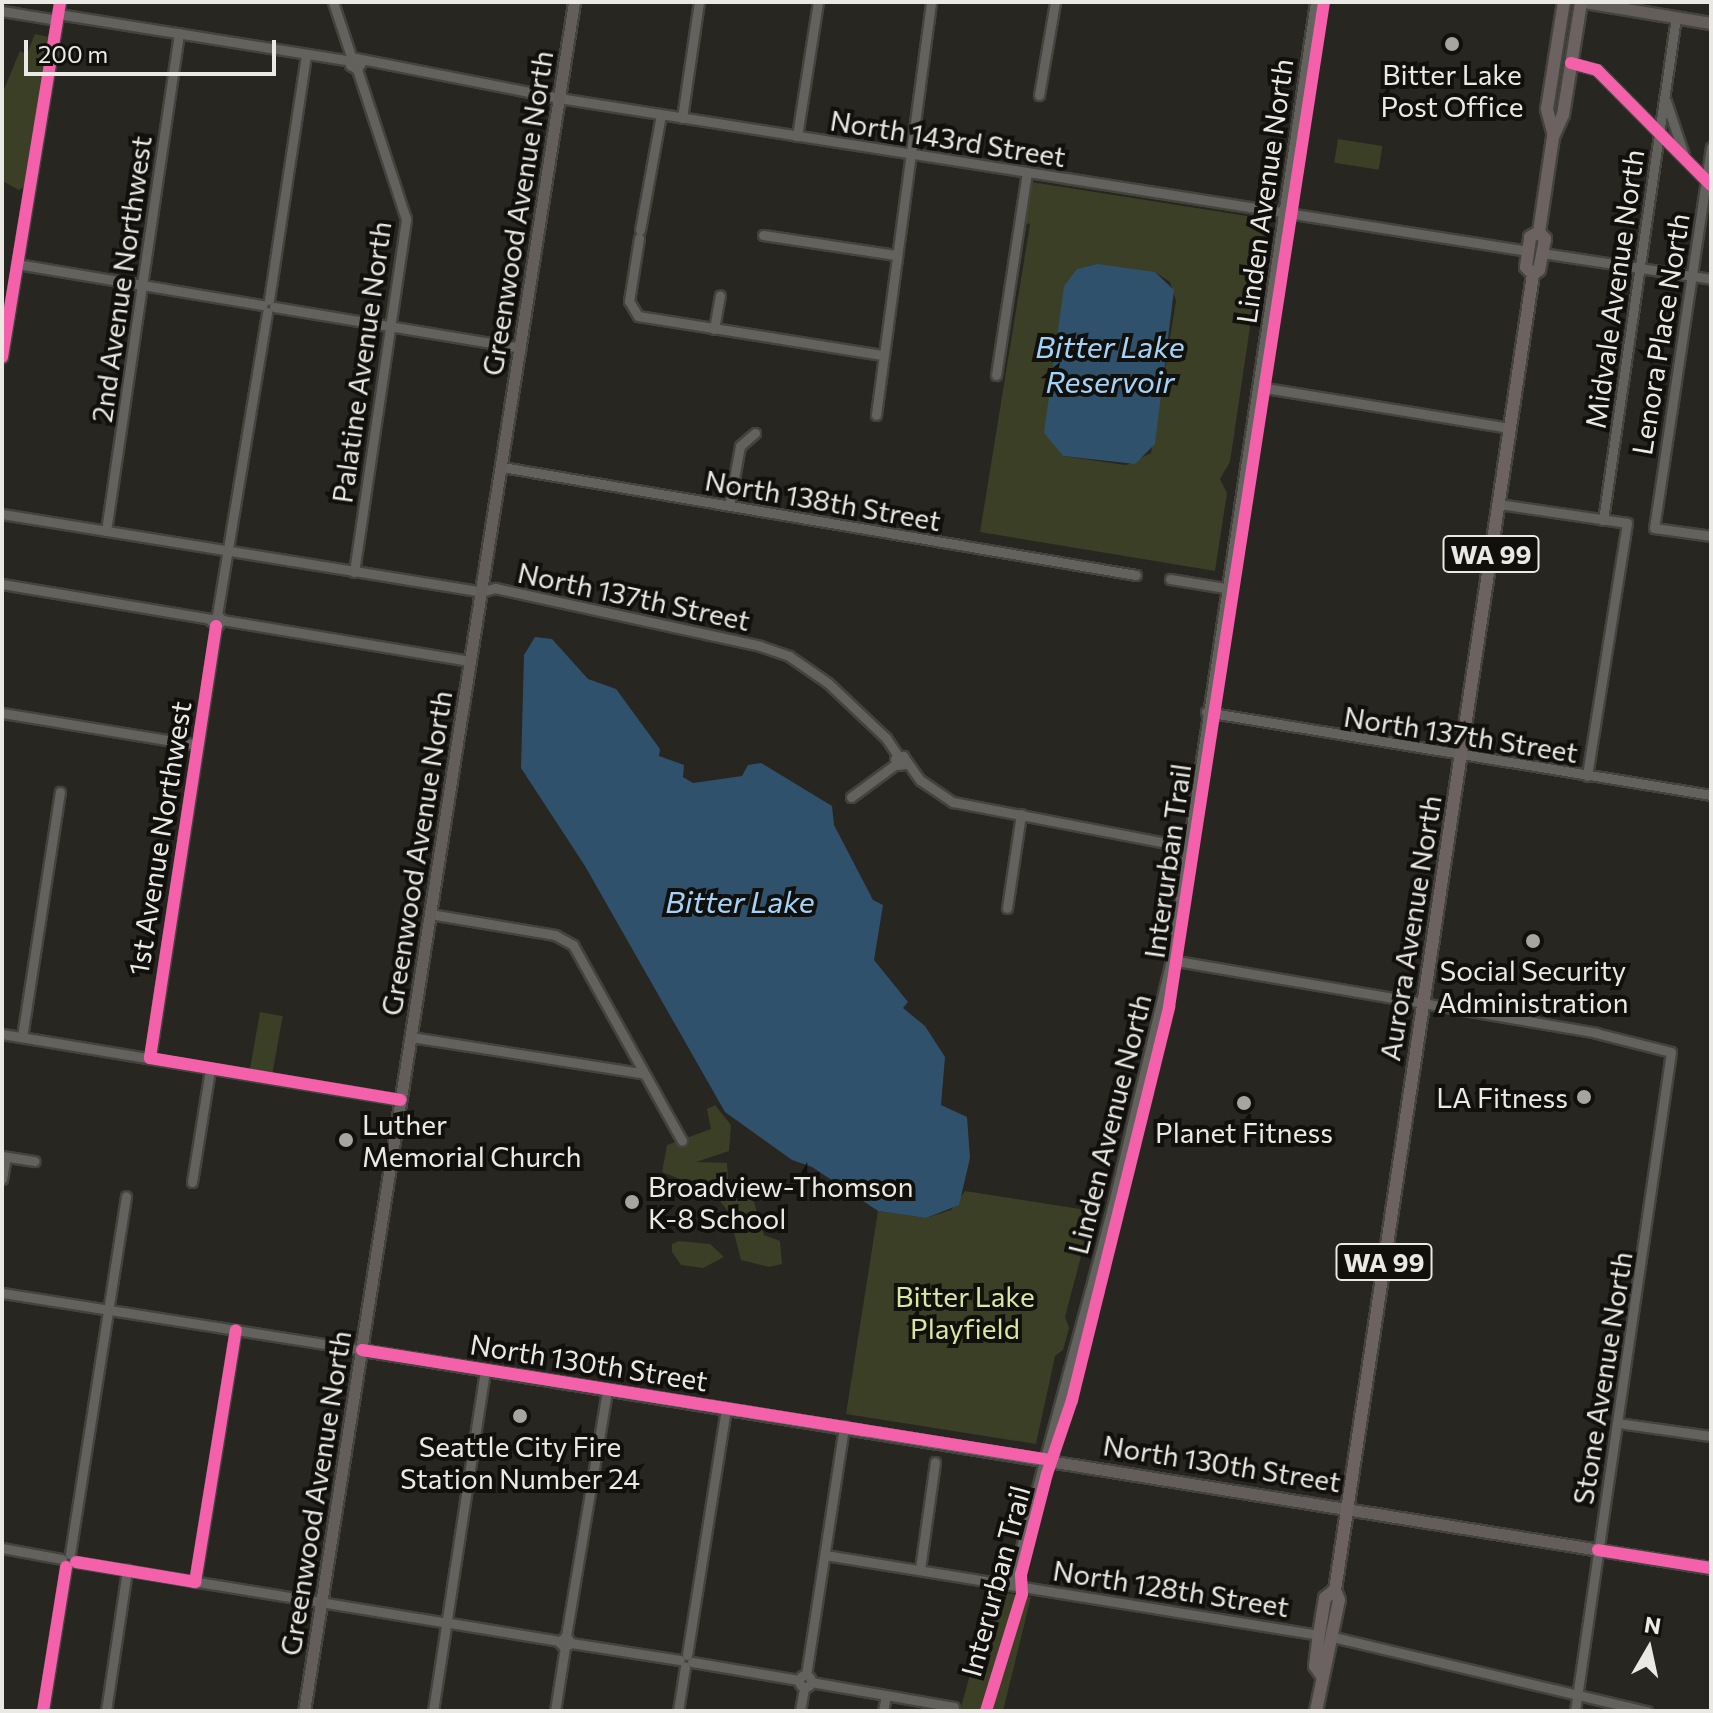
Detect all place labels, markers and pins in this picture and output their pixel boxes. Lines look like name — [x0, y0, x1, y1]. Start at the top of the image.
marker: Bitter Lake Post Office — [1443, 35, 1461, 53]
place label: Bitter Lake Post Office — [1380, 57, 1524, 123]
marker: Social Security Administration — [1524, 932, 1542, 950]
place label: Social Security Administration — [1438, 953, 1628, 1019]
place label: LA Fitness — [1436, 1080, 1568, 1114]
marker: LA Fitness — [1575, 1088, 1593, 1106]
marker: Planet Fitness — [1235, 1094, 1253, 1112]
place label: Luther Memorial Church — [362, 1107, 582, 1173]
place label: Planet Fitness — [1155, 1115, 1333, 1149]
marker: Luther Memorial Church — [337, 1131, 355, 1149]
place label: Broadview-Thomson K-8 School — [648, 1169, 914, 1235]
marker: Broadview-Thomson K-8 School — [623, 1193, 641, 1211]
marker: Seattle City Fire Station Number 24 — [511, 1407, 529, 1425]
place label: Seattle City Fire Station Number 24 — [400, 1429, 640, 1495]

